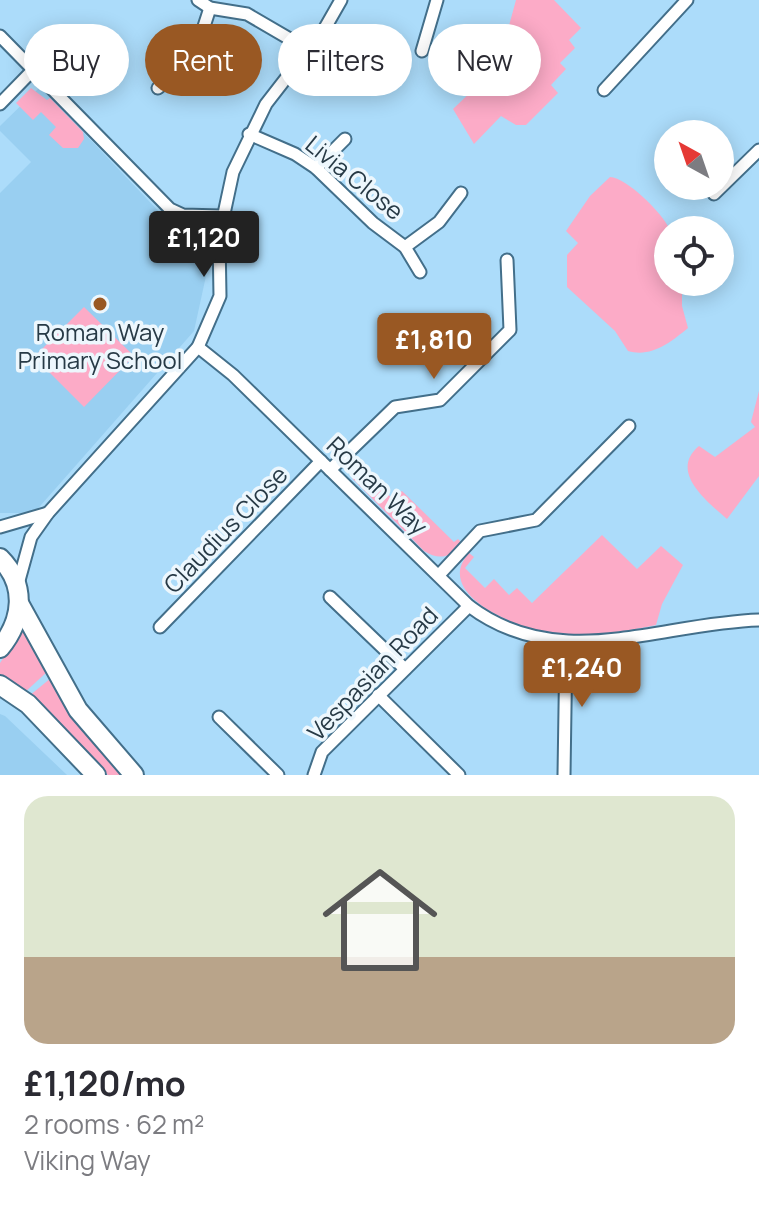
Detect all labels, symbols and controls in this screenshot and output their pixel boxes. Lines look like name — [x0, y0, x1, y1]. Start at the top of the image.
chip: Buy — [24, 24, 129, 96]
chip: Rent — [145, 24, 262, 96]
chip: Filters — [278, 24, 412, 96]
chip: New — [428, 24, 541, 96]
north arrow — [654, 120, 734, 200]
map controls — [654, 120, 734, 296]
street label: Livia Close — [299, 127, 411, 227]
pin: £1,120 — [139, 211, 269, 279]
button: locate — [654, 216, 734, 296]
text: £1,120 — [167, 219, 241, 255]
marker: Roman Way Primary School — [91, 295, 109, 313]
pin: £1,810 — [369, 313, 499, 381]
place label: Roman Way Primary School — [18, 315, 182, 376]
text: £1,810 — [395, 321, 473, 357]
street label: Roman Way — [320, 428, 436, 542]
street label: Claudius Close — [156, 458, 294, 600]
street label: Vespasian Road — [299, 599, 445, 747]
pin: £1,240 — [517, 641, 647, 709]
text: £1,240 — [542, 649, 622, 685]
icon: home — [308, 848, 452, 992]
text: £1,120/mo — [24, 1060, 186, 1106]
text: 2 rooms · 62 m² — [24, 1106, 204, 1142]
text: Viking Way — [24, 1142, 151, 1178]

